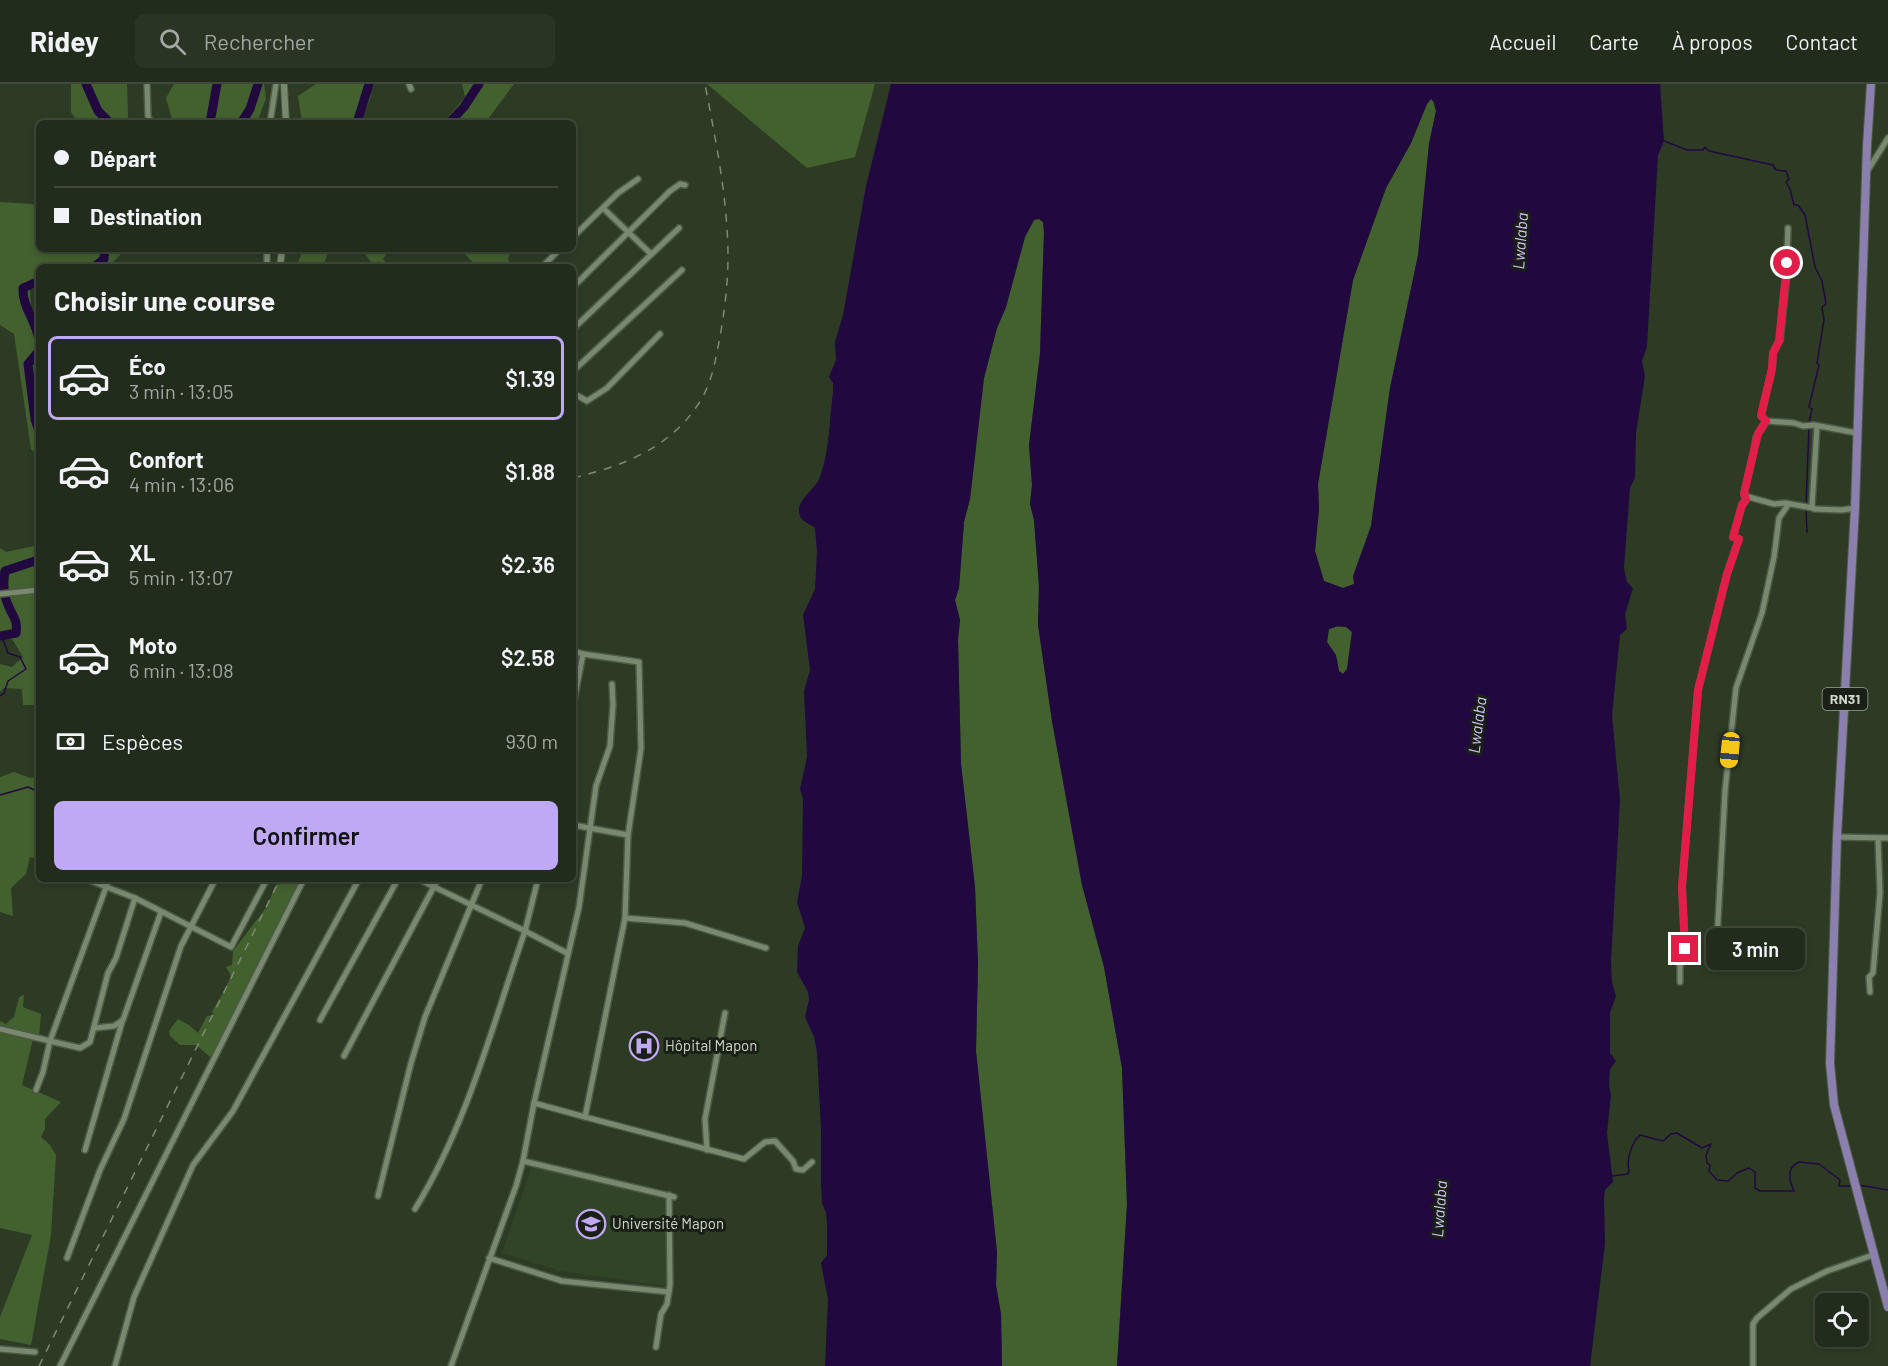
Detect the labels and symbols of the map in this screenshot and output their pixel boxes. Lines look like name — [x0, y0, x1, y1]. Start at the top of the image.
water label: Lwalaba — [1508, 212, 1531, 270]
route start — [1773, 249, 1800, 276]
road number: RN31 — [1822, 688, 1868, 710]
water label: Lwalaba — [1464, 696, 1489, 754]
car — [1719, 731, 1741, 769]
callout: 3 min — [1706, 928, 1805, 970]
route end — [1671, 935, 1698, 962]
hospital icon: Hôpital Mapon — [628, 1030, 660, 1062]
place label: Hôpital Mapon — [665, 1036, 757, 1054]
water label: Lwalaba — [1427, 1180, 1450, 1238]
school or university icon: Université Mapon — [575, 1208, 607, 1240]
place label: Université Mapon — [612, 1214, 724, 1232]

